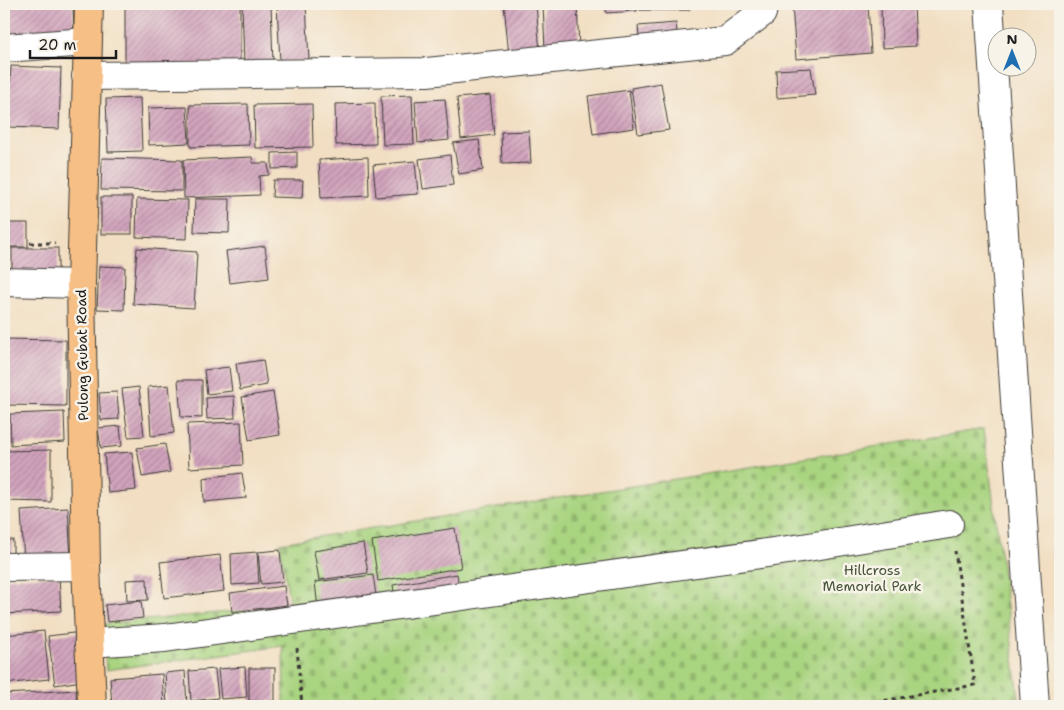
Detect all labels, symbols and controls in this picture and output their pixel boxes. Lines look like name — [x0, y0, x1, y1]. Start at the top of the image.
scale bar — [30, 28, 116, 60]
north arrow — [986, 28, 1036, 78]
text: N — [1006, 30, 1018, 48]
text: 20 m — [38, 35, 77, 55]
street label: Pulong Gubat Road — [72, 289, 92, 421]
park label: Hillcross Memorial Park — [822, 561, 922, 595]

